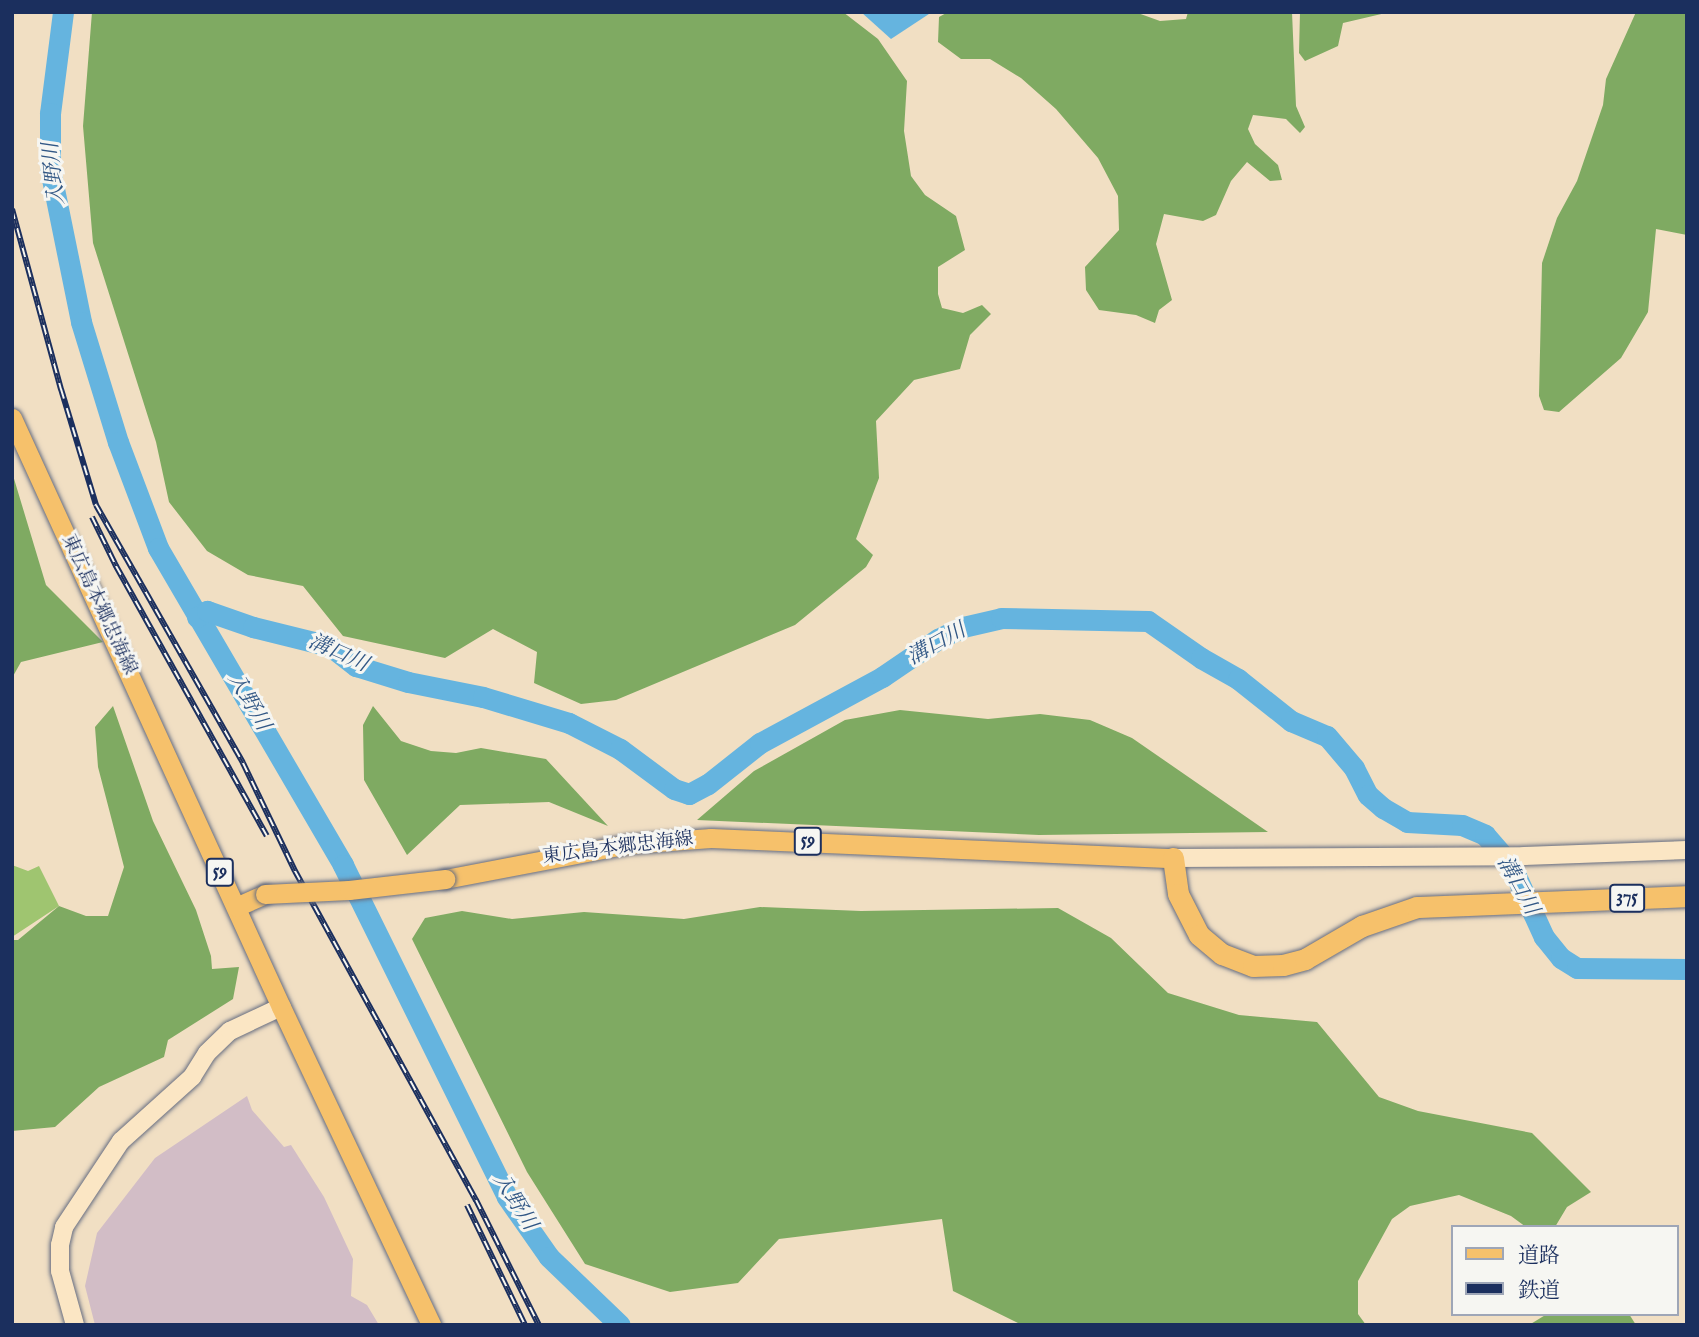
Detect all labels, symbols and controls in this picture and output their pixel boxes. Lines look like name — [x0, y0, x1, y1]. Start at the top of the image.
water label: 入野川 — [39, 141, 71, 207]
street label: 東広島本郷忠海線 — [56, 531, 140, 679]
water label: 溝口川 — [903, 619, 971, 671]
water label: 溝口川 — [304, 630, 372, 678]
water label: 入野川 — [221, 668, 275, 736]
road number: 59 — [792, 826, 824, 856]
street label: 東広島本郷忠海線 — [541, 828, 695, 870]
water label: 溝口川 — [1491, 852, 1543, 920]
road number: 59 — [204, 858, 236, 886]
road number: 375 — [1608, 884, 1646, 912]
water label: 入野川 — [487, 1169, 541, 1235]
legend — [1450, 1225, 1678, 1316]
text: 道路 — [1518, 1243, 1560, 1270]
text: 鉄道 — [1518, 1278, 1560, 1305]

